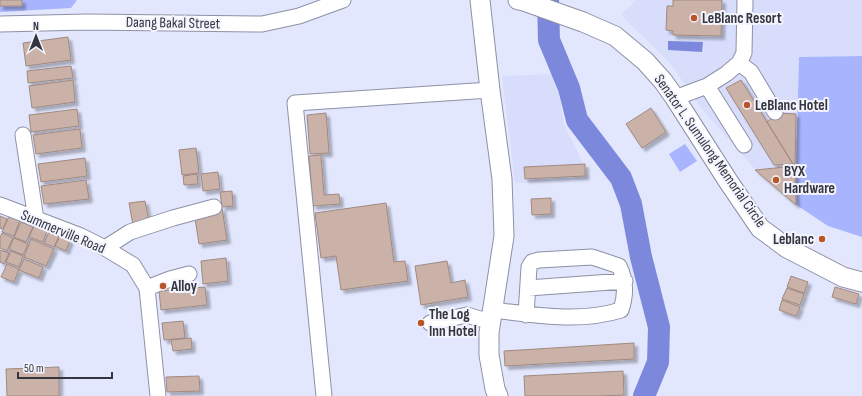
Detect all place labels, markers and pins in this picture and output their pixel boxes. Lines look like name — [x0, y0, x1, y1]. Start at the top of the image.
place label: LeBlanc Resort — [702, 9, 782, 28]
marker: LeBlanc Resort — [689, 13, 699, 23]
place label: LeBlanc Hotel — [755, 96, 828, 115]
marker: LeBlanc Hotel — [742, 100, 752, 110]
place label: BYX Hardware — [784, 162, 835, 198]
marker: BYX Hardware — [771, 175, 781, 185]
place label: Leblanc — [773, 230, 814, 249]
marker: Leblanc — [817, 234, 827, 244]
place label: Alloy — [170, 277, 198, 296]
marker: Alloy — [158, 281, 168, 291]
place label: The Log Inn Hotel — [429, 305, 477, 341]
marker: The Log Inn Hotel — [416, 318, 426, 328]

